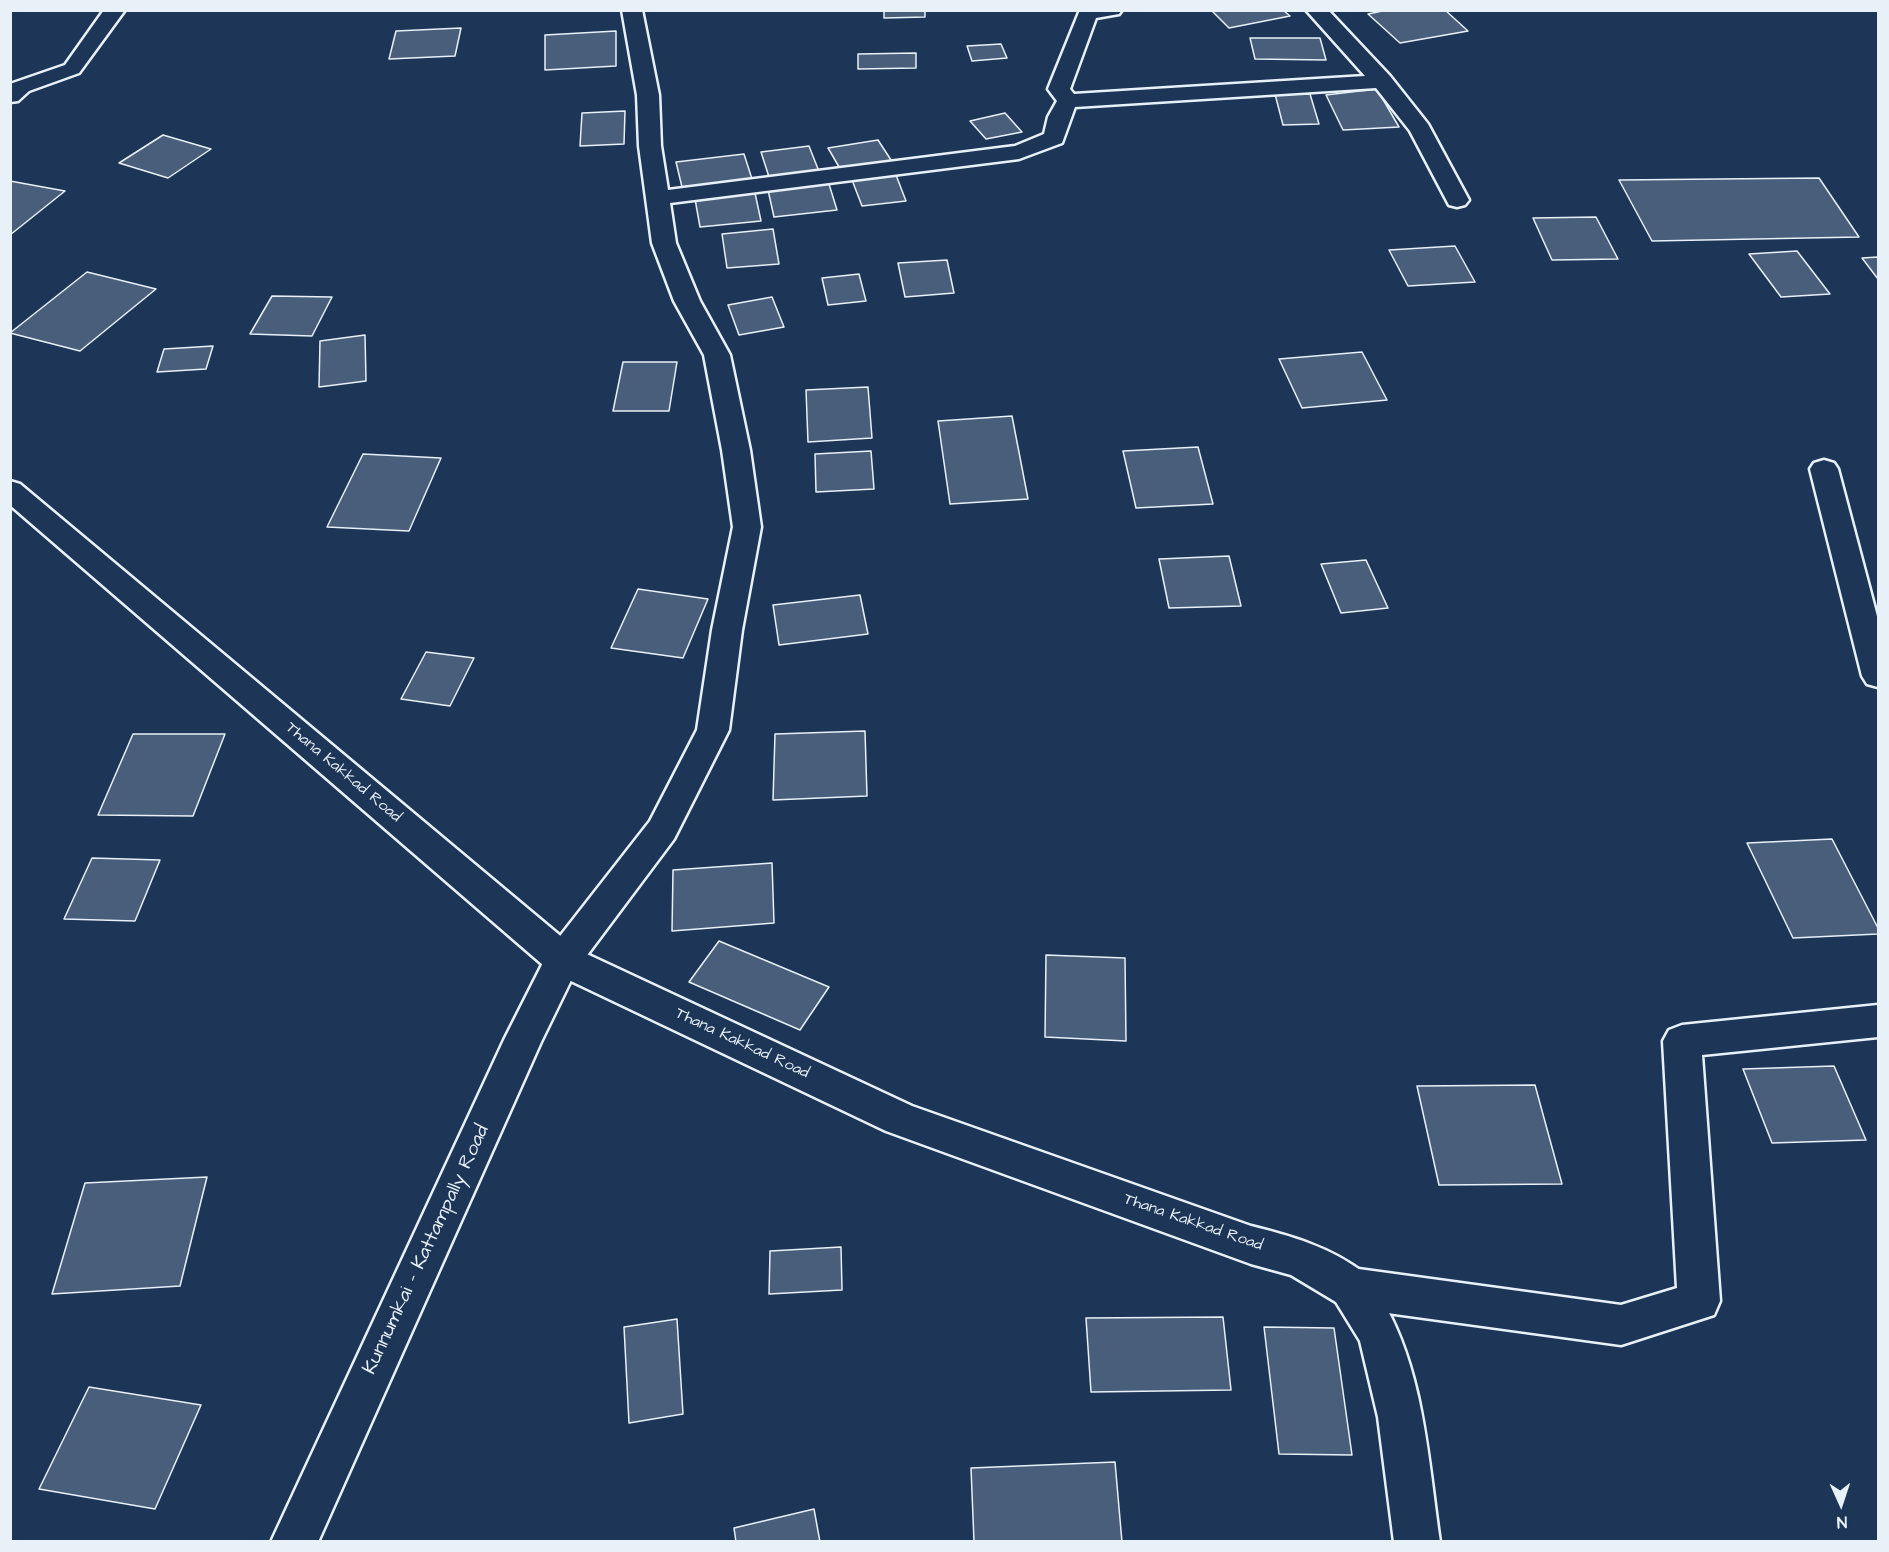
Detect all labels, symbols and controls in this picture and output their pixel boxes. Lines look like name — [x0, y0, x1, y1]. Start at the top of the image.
street label: Thana Kakkad Road — [281, 719, 405, 827]
street label: Thana Kakkad Road — [672, 1005, 812, 1083]
street label: Kunnumkai - Kattampally Road — [359, 1121, 495, 1379]
street label: Thana Kakkad Road — [1121, 1190, 1265, 1256]
north arrow — [1811, 1474, 1871, 1534]
text: N — [1836, 1511, 1848, 1533]

